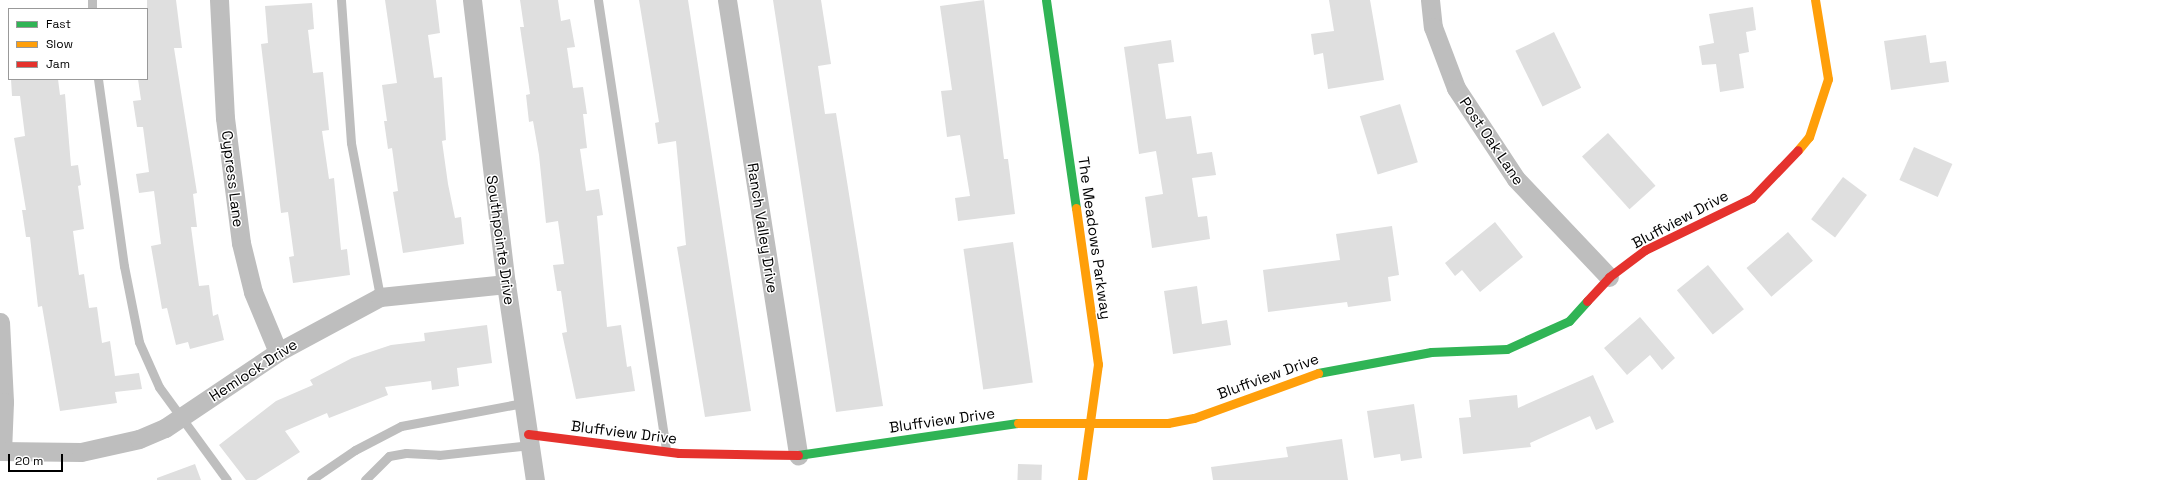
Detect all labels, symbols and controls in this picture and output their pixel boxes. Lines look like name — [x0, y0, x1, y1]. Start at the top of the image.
legend — [8, 8, 148, 80]
text: Fast — [46, 16, 71, 32]
text: Slow — [46, 36, 73, 52]
text: Jam — [46, 56, 70, 72]
street label: Post Oak Lane — [1456, 94, 1528, 188]
street label: Cypress Lane — [218, 130, 248, 228]
street label: The Meadows Parkway — [1075, 155, 1115, 321]
street label: Ranch Valley Drive — [744, 161, 782, 295]
street label: Southpointe Drive — [483, 174, 519, 306]
street label: Bluffview Drive — [1629, 186, 1731, 252]
street label: Hemlock Drive — [206, 335, 300, 405]
street label: Bluffview Drive — [1215, 349, 1321, 403]
street label: Bluffview Drive — [888, 404, 996, 436]
street label: Bluffview Drive — [570, 417, 678, 447]
scale bar — [10, 446, 65, 472]
text: 20 m — [15, 453, 43, 469]

